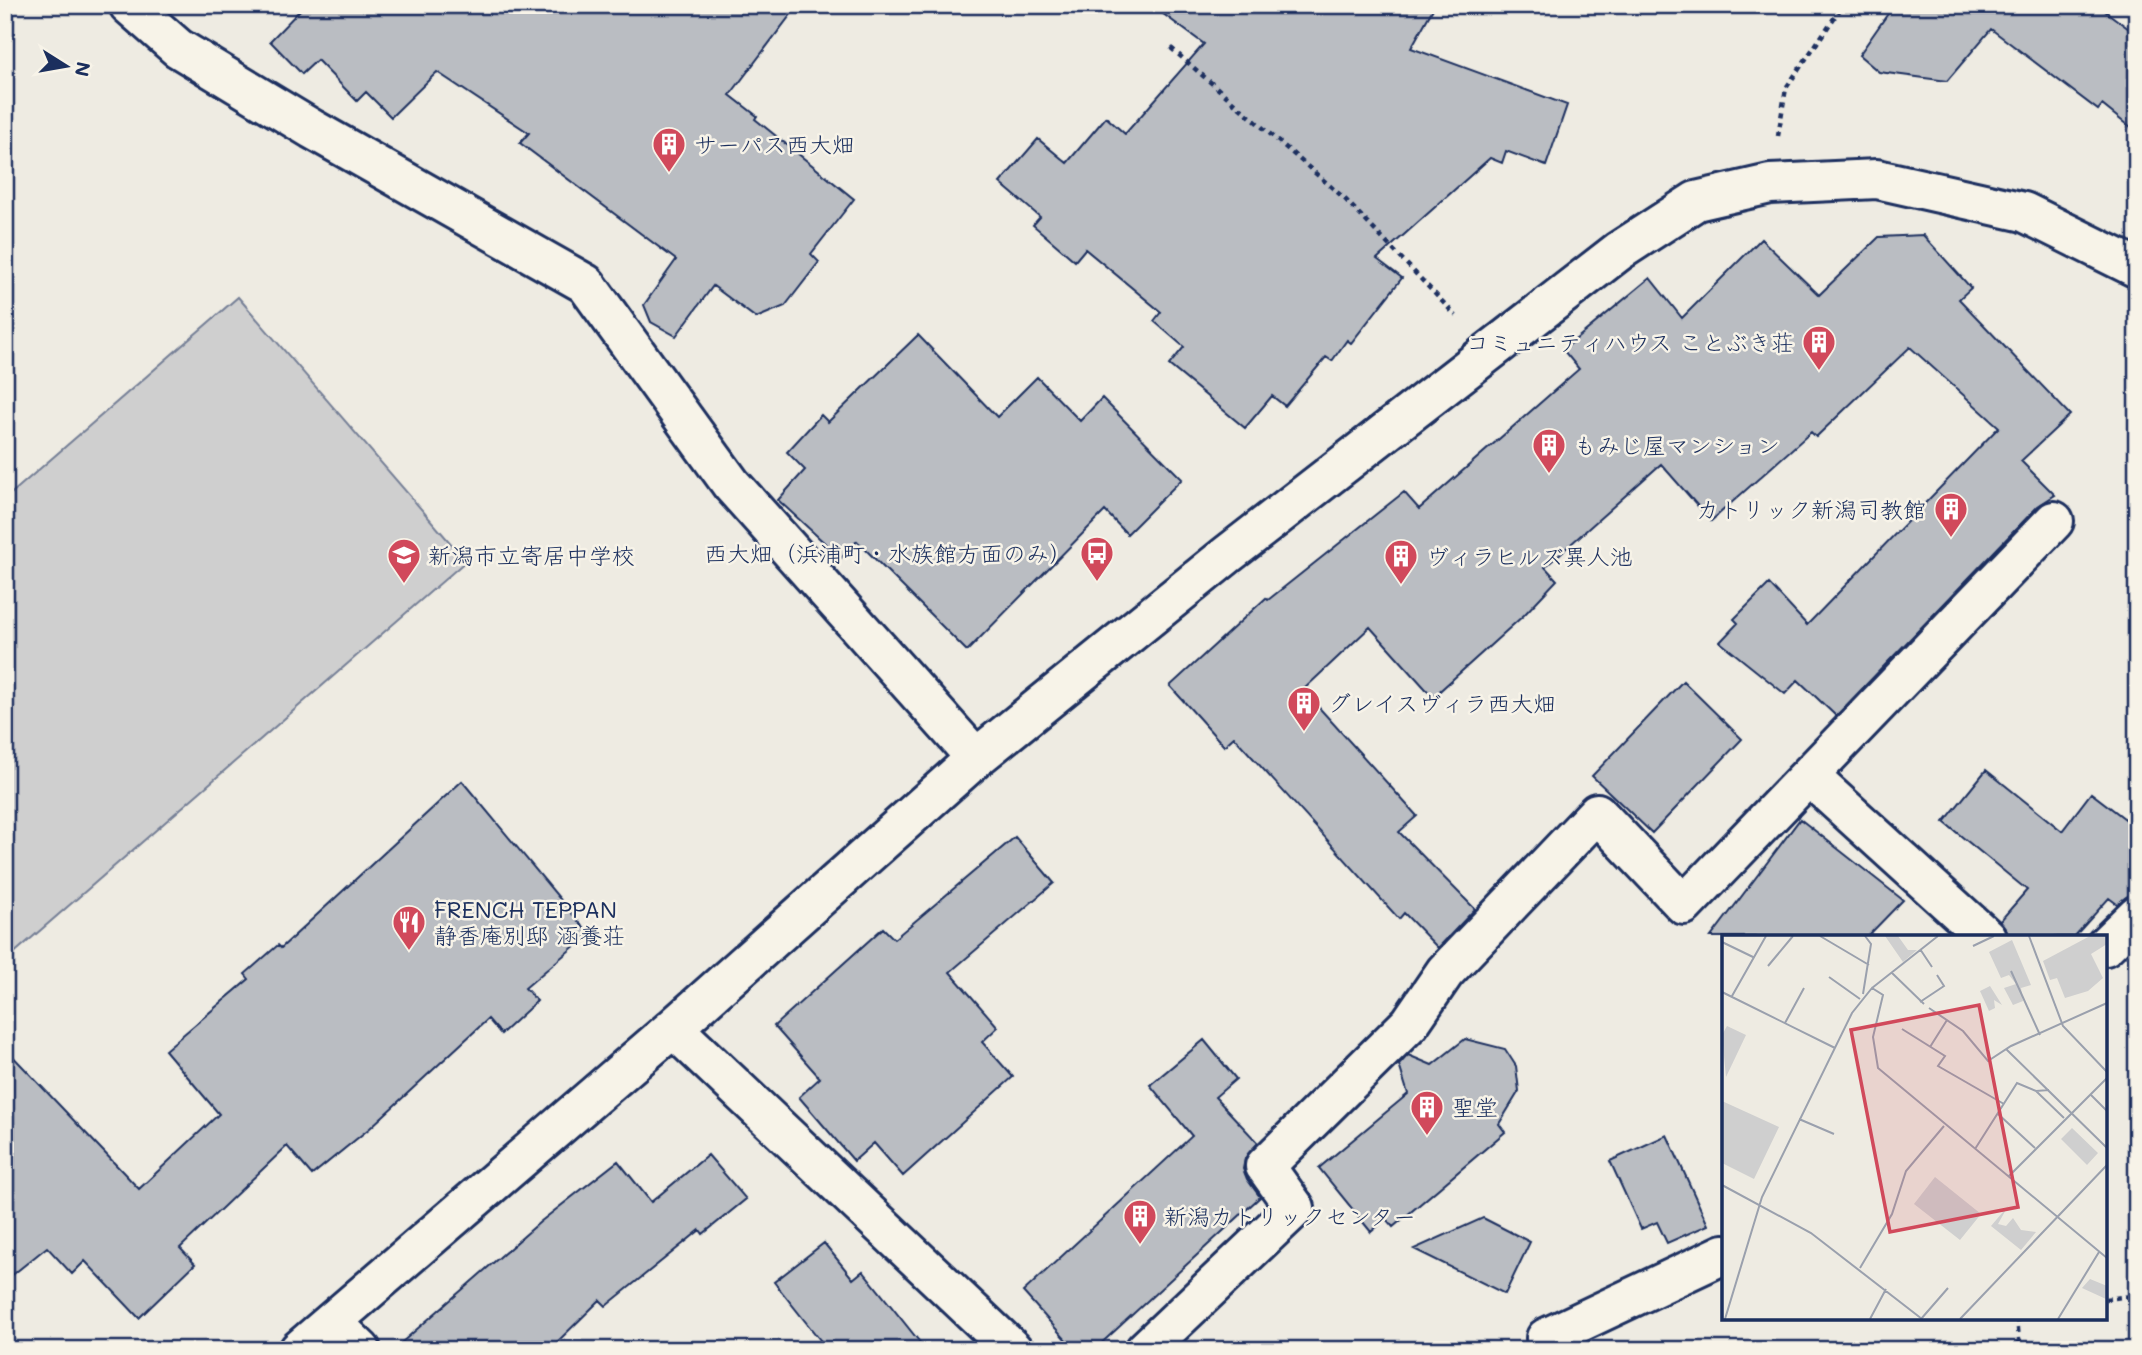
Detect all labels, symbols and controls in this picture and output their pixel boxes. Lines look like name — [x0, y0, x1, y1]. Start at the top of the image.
north arrow — [32, 32, 102, 102]
text: N — [70, 60, 97, 79]
building icon: サーパス西大畑 — [650, 125, 688, 174]
place label: サーパス西大畑 — [694, 129, 855, 159]
building icon: コミュニティハウス ことぶき荘 — [1800, 323, 1838, 372]
place label: コミュニティハウス ことぶき荘 — [1466, 327, 1794, 357]
building icon: もみじ屋マンション — [1530, 426, 1568, 475]
place label: もみじ屋マンション — [1574, 430, 1780, 460]
building icon: カトリック新潟司教館 — [1932, 490, 1970, 539]
place label: カトリック新潟司教館 — [1696, 494, 1926, 524]
bus stop icon: 西大畑（浜浦町・水族館方面のみ） — [1078, 534, 1116, 583]
school or university icon: 新潟市立寄居中学校 — [385, 536, 423, 585]
building icon: ヴィラヒルズ異人池 — [1382, 537, 1420, 586]
place label: 西大畑（浜浦町・水族館方面のみ） — [704, 538, 1072, 568]
place label: 新潟市立寄居中学校 — [428, 540, 635, 570]
place label: ヴィラヒルズ異人池 — [1426, 541, 1633, 571]
building icon: グレイスヴィラ西大畑 — [1285, 684, 1323, 733]
place label: グレイスヴィラ西大畑 — [1328, 688, 1556, 718]
place label: FRENCH TEPPAN 静香庵別邸 涵養荘 — [434, 894, 625, 950]
restaurant icon: FRENCH TEPPAN 静香庵別邸 涵養荘 — [390, 903, 428, 952]
inset map — [1722, 935, 2107, 1320]
building icon: 聖堂 — [1408, 1088, 1446, 1137]
place label: 聖堂 — [1452, 1092, 1498, 1122]
building icon: 新潟カトリックセンター — [1121, 1197, 1159, 1246]
place label: 新潟カトリックセンター — [1164, 1201, 1416, 1231]

